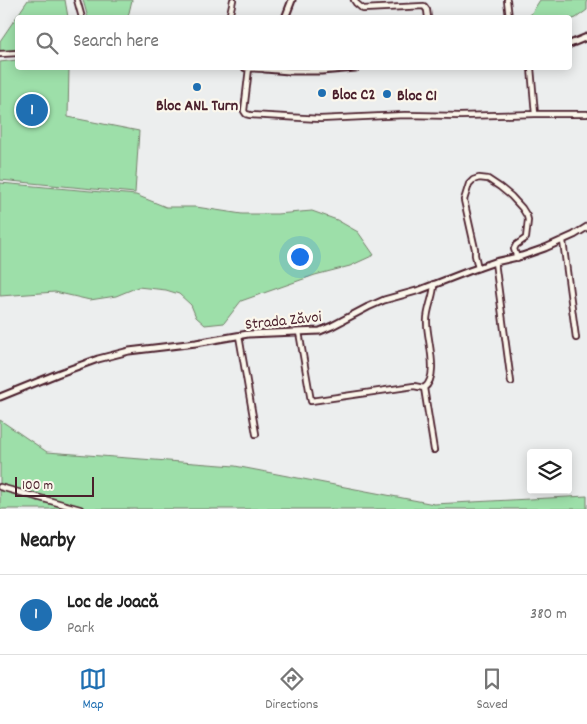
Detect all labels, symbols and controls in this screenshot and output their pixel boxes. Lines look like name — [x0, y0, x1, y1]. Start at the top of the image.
search box — [15, 15, 572, 70]
icon: search — [33, 29, 61, 57]
text: Search here — [73, 29, 159, 56]
marker: Bloc ANL Turn — [191, 81, 203, 93]
place label: Bloc C2 — [332, 84, 376, 107]
place label: Bloc C1 — [397, 85, 437, 108]
marker: Bloc C2 — [316, 87, 328, 99]
marker: Bloc C1 — [381, 88, 393, 100]
pin: 1 — [16, 91, 48, 129]
place label: Bloc ANL Turn — [156, 95, 238, 118]
your location — [287, 244, 313, 270]
street label: Strada Zăvoi — [244, 306, 323, 337]
map controls — [527, 449, 572, 494]
button: layers — [527, 449, 572, 494]
scale bar — [15, 474, 94, 497]
text: 100 m — [22, 476, 53, 496]
text: Nearby — [20, 527, 75, 557]
text: Loc de Joacă — [67, 590, 158, 617]
text: 1 — [34, 603, 38, 626]
text: 380 m — [530, 603, 567, 626]
text: Park — [67, 617, 94, 640]
tab: Map — [79, 665, 107, 715]
tab: Directions — [265, 665, 318, 715]
tab: Saved — [477, 665, 508, 715]

